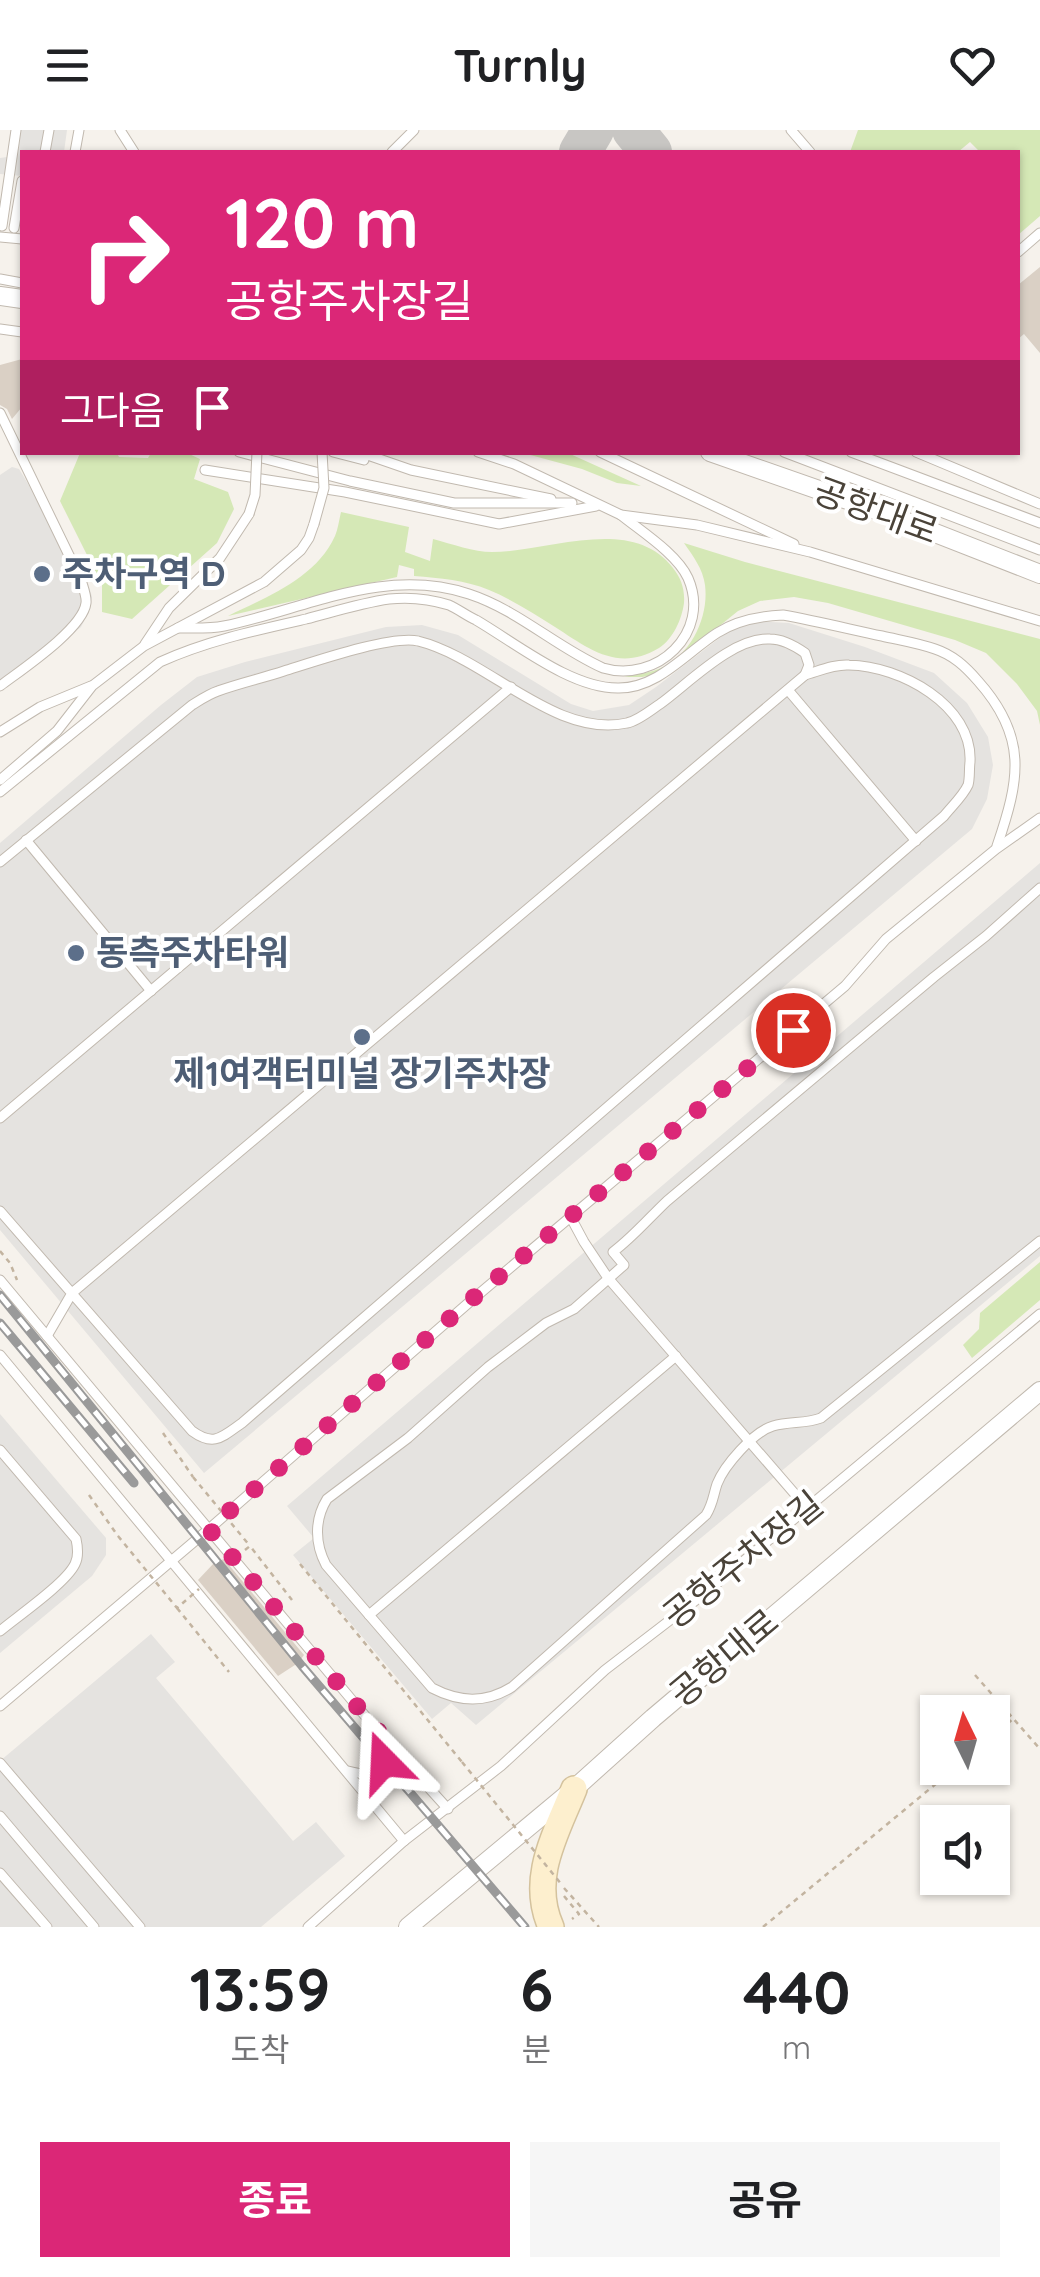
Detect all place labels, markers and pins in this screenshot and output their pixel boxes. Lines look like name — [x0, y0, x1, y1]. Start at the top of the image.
place label: 주차구역 D — [62, 551, 226, 595]
marker: 주차구역 D — [31, 563, 53, 585]
place label: 동측주차타워 — [96, 930, 289, 974]
marker: 동측주차타워 — [65, 942, 87, 964]
pin — [751, 988, 836, 1073]
marker: 제1여객터미널 장기주차장 — [351, 1026, 373, 1048]
place label: 제1여객터미널 장기주차장 — [173, 1051, 551, 1095]

